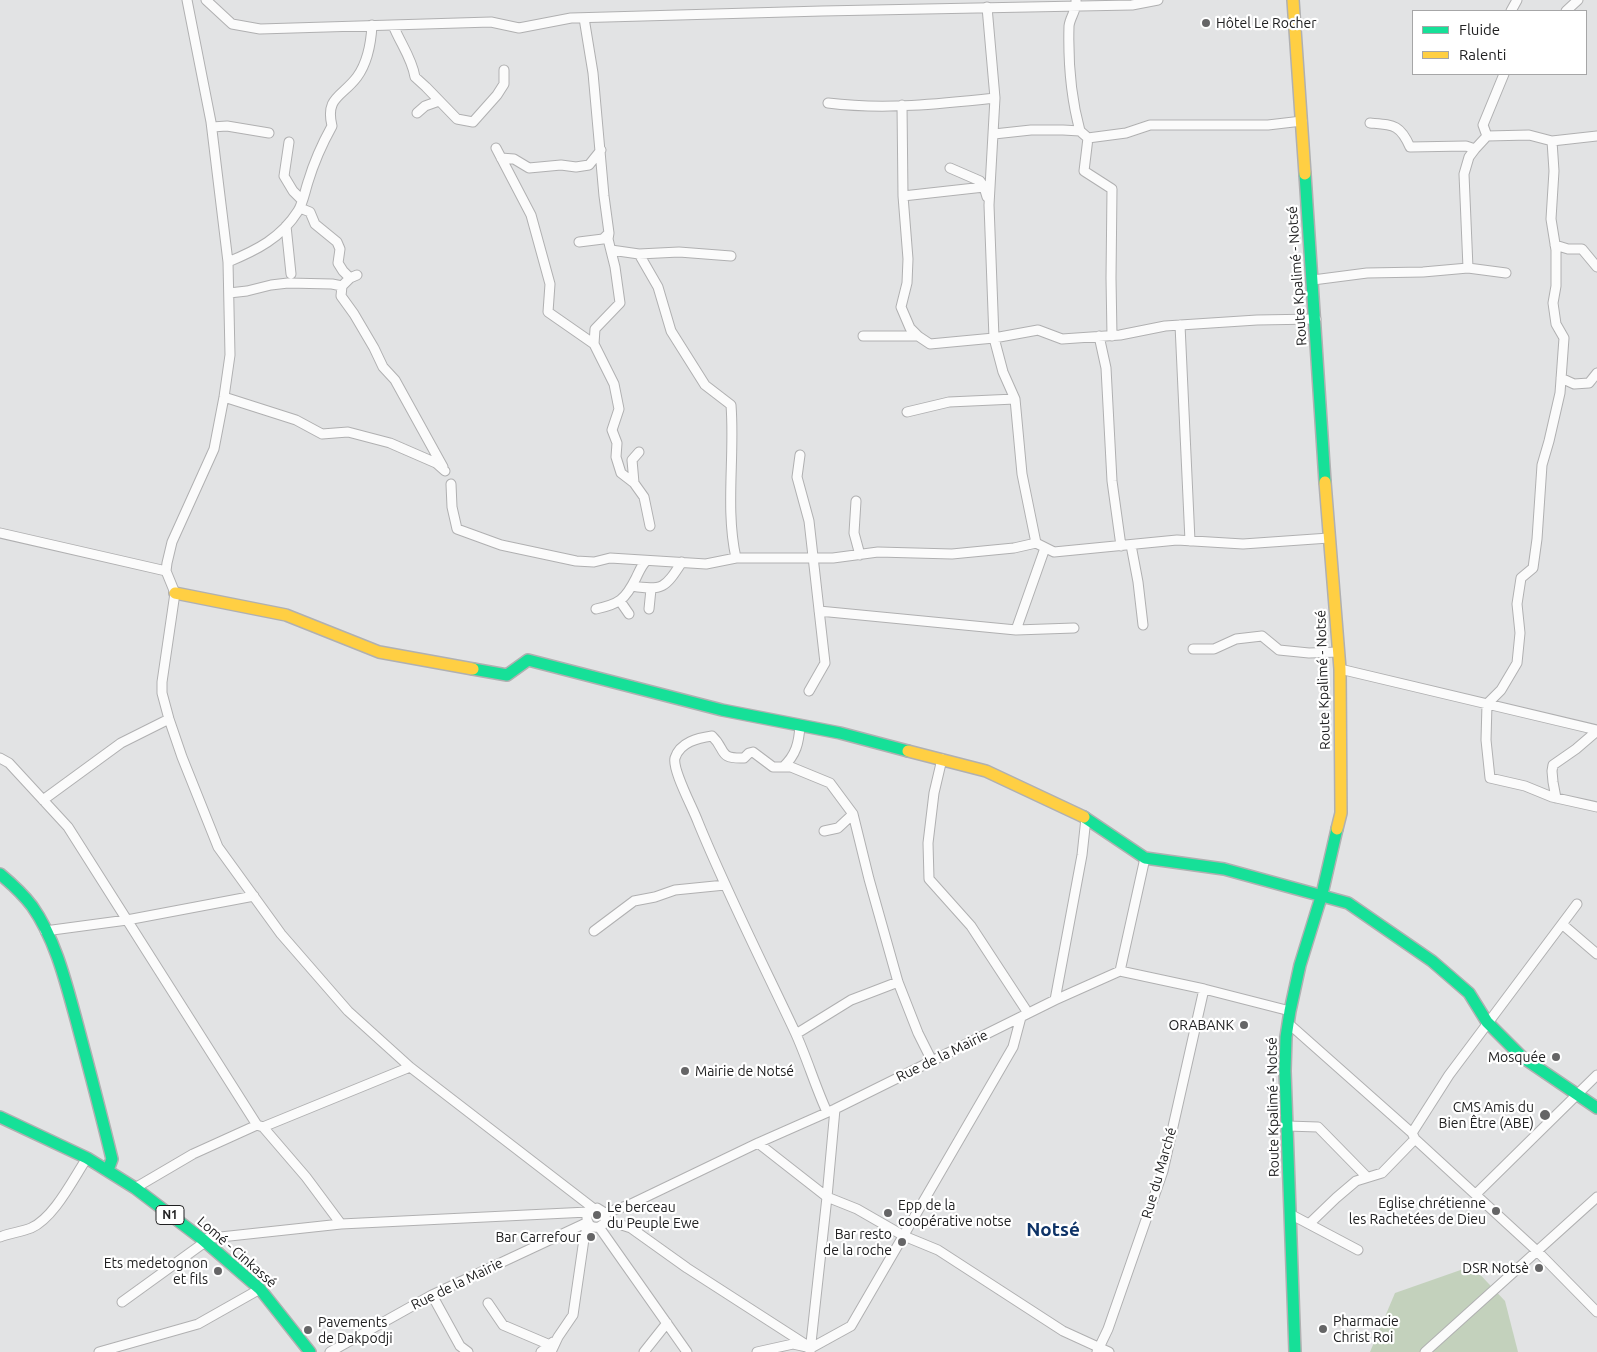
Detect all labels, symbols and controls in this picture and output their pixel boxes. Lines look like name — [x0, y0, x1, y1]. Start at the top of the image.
legend — [1412, 10, 1587, 75]
place label: Hôtel Le Rocher — [1216, 15, 1317, 31]
marker: Hôtel Le Rocher — [1200, 17, 1212, 29]
text: Fluide — [1459, 21, 1500, 38]
text: Ralenti — [1459, 46, 1506, 63]
street label: Route Kpalimé - Notsé — [1284, 206, 1310, 346]
street label: Route Kpalimé - Notsé — [1312, 610, 1334, 750]
place label: ORABANK — [1168, 1017, 1234, 1033]
marker: ORABANK — [1238, 1019, 1250, 1031]
street label: Rue de la Mairie — [893, 1027, 991, 1085]
street label: Route Kpalimé - Notsé — [1263, 1037, 1283, 1177]
place label: Mosquée — [1488, 1049, 1546, 1065]
marker: Mosquée — [1550, 1051, 1562, 1063]
place label: Mairie de Notsé — [695, 1063, 794, 1079]
marker: Mairie de Notsé — [679, 1065, 691, 1077]
place label: CMS Amis du Bien Être (ABE) — [1439, 1099, 1534, 1132]
marker: CMS Amis du Bien Être (ABE) — [1538, 1108, 1552, 1122]
street label: Rue du Marché — [1138, 1126, 1180, 1220]
place label: Eglise chrétienne les Rachetées de Dieu — [1349, 1195, 1486, 1228]
place label: Epp de la coopérative notse — [898, 1197, 1011, 1230]
place label: Le berceau du Peuple Ewe — [607, 1199, 699, 1232]
marker: Eglise chrétienne les Rachetées de Dieu — [1490, 1205, 1502, 1217]
road number: N1 — [156, 1206, 184, 1224]
marker: Epp de la coopérative notse — [882, 1207, 894, 1219]
marker: Le berceau du Peuple Ewe — [591, 1209, 603, 1221]
street label: Lomé - Cinkassé — [194, 1213, 280, 1291]
district label: Notsé — [1026, 1219, 1080, 1241]
place label: Bar resto de la roche — [823, 1226, 892, 1258]
place label: Bar Carrefour — [495, 1229, 581, 1245]
marker: Bar Carrefour — [585, 1231, 597, 1243]
marker: Bar resto de la roche — [896, 1236, 908, 1248]
place label: Ets medetognon et fils — [104, 1255, 208, 1288]
street label: Rue de la Mairie — [408, 1255, 506, 1313]
place label: DSR Notsè — [1462, 1260, 1529, 1276]
marker: DSR Notsè — [1533, 1262, 1545, 1274]
marker: Ets medetognon et fils — [212, 1265, 224, 1277]
place label: Pharmacie Christ Roi — [1333, 1313, 1399, 1345]
place label: Pavements de Dakpodji — [318, 1314, 393, 1346]
marker: Pharmacie Christ Roi — [1317, 1323, 1329, 1335]
marker: Pavements de Dakpodji — [302, 1324, 314, 1336]

